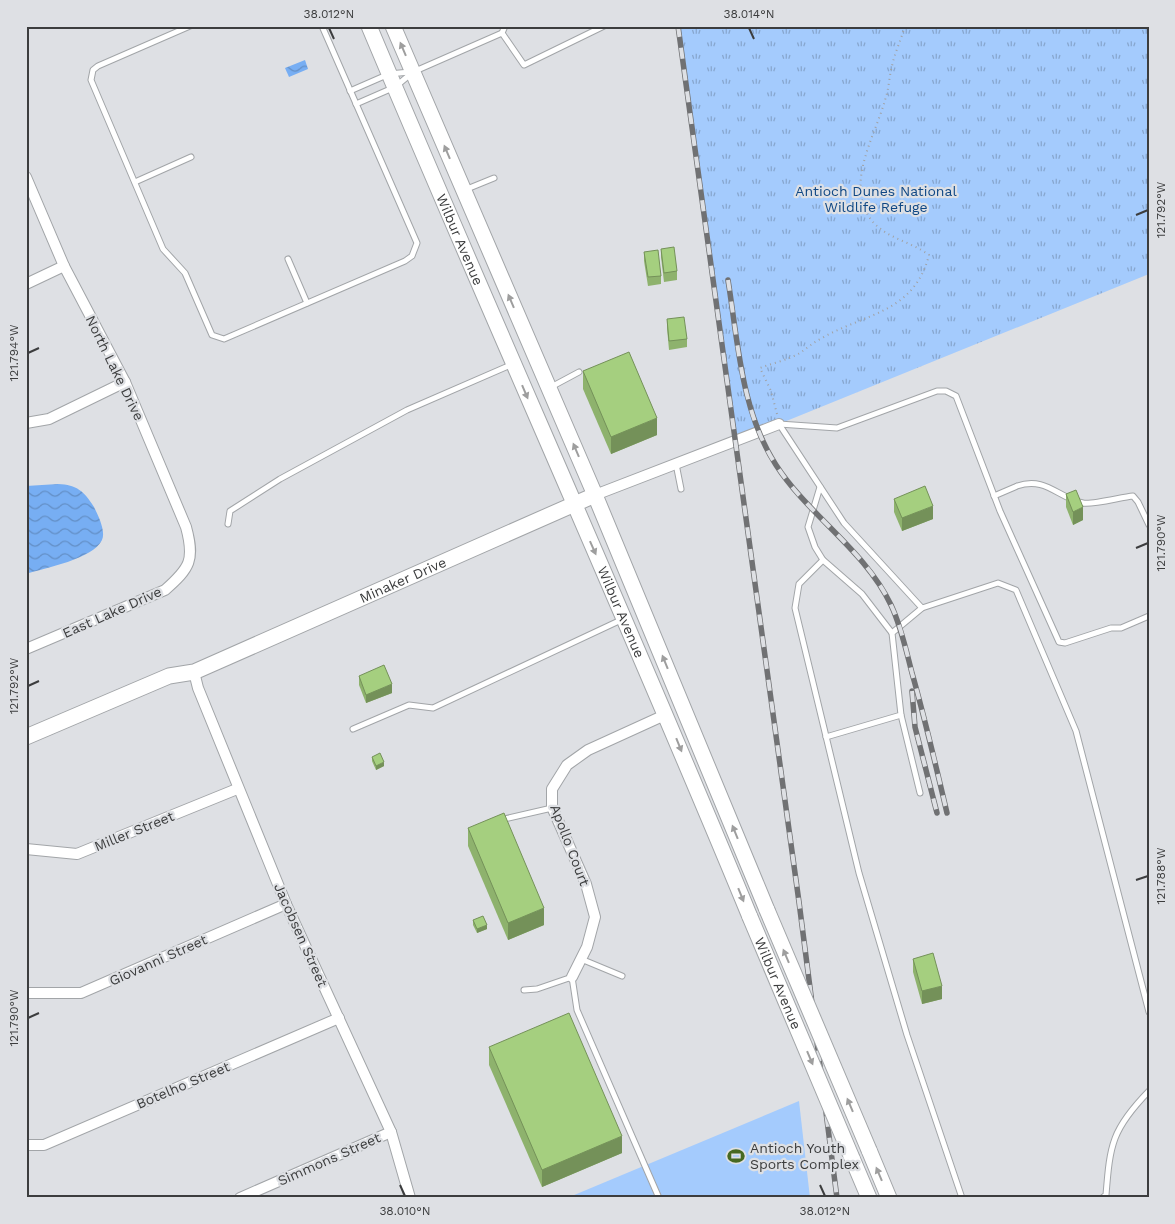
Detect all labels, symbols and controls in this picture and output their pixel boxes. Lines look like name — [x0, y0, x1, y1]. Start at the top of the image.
text: 38.012°N — [304, 7, 354, 21]
text: 38.014°N — [723, 7, 775, 21]
one-way arrow — [399, 42, 407, 56]
one-way arrow — [443, 144, 451, 159]
text: 121.792°W — [1154, 181, 1168, 238]
park label: Antioch Dunes National Wildlife Refuge — [795, 183, 957, 215]
street label: Wilbur Avenue — [433, 191, 487, 288]
one-way arrow — [507, 294, 515, 308]
street label: North Lake Drive — [83, 313, 147, 423]
text: 121.794°W — [7, 324, 21, 382]
one-way arrow — [521, 385, 529, 400]
one-way arrow — [571, 443, 579, 457]
text: 121.790°W — [1154, 514, 1168, 572]
one-way arrow — [589, 541, 597, 555]
street label: Minaker Drive — [357, 554, 449, 606]
street label: Wilbur Avenue — [594, 564, 648, 660]
street label: East Lake Drive — [60, 583, 164, 641]
one-way arrow — [660, 655, 668, 669]
text: 121.792°W — [7, 657, 21, 714]
one-way arrow — [675, 738, 683, 753]
street label: Apollo Court — [547, 802, 593, 888]
street label: Miller Street — [92, 808, 176, 854]
one-way arrow — [731, 825, 739, 839]
text: 121.788°W — [1154, 847, 1168, 904]
street label: Jacobsen Street — [271, 881, 331, 989]
one-way arrow — [737, 888, 745, 903]
street label: Giovanni Street — [107, 931, 209, 989]
street label: Wilbur Avenue — [752, 935, 805, 1032]
one-way arrow — [782, 949, 790, 963]
text: 121.790°W — [7, 989, 21, 1047]
one-way arrow — [806, 1051, 814, 1065]
street label: Botelho Street — [134, 1058, 232, 1112]
one-way arrow — [845, 1098, 853, 1113]
street label: Simmons Street — [275, 1129, 383, 1189]
place label: Antioch Youth Sports Complex — [750, 1140, 859, 1172]
sports icon: Antioch Youth Sports Complex — [726, 1146, 746, 1166]
one-way arrow — [875, 1167, 883, 1181]
text: 38.010°N — [379, 1204, 431, 1218]
text: 38.012°N — [800, 1204, 850, 1218]

